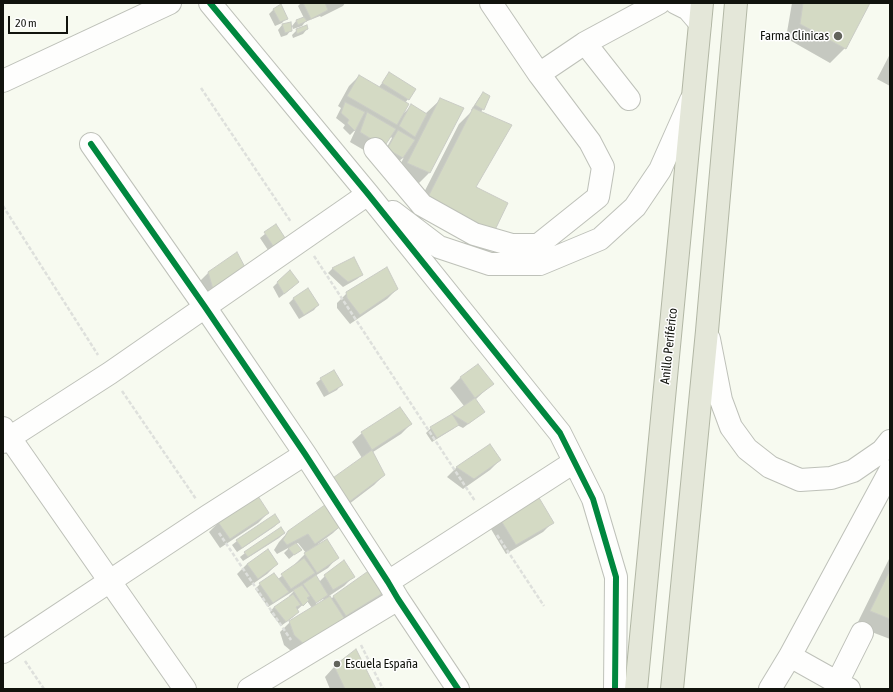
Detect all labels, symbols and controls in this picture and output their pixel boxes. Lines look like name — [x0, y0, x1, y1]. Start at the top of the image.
scale bar — [10, 8, 70, 34]
text: 20 m — [15, 16, 37, 30]
place label: Farma Clínicas — [760, 28, 829, 44]
marker: Farma Clínicas — [832, 30, 844, 42]
street label: Anillo Periférico — [657, 307, 681, 385]
place label: Escuela España — [345, 656, 418, 672]
marker: Escuela España — [332, 659, 342, 669]

